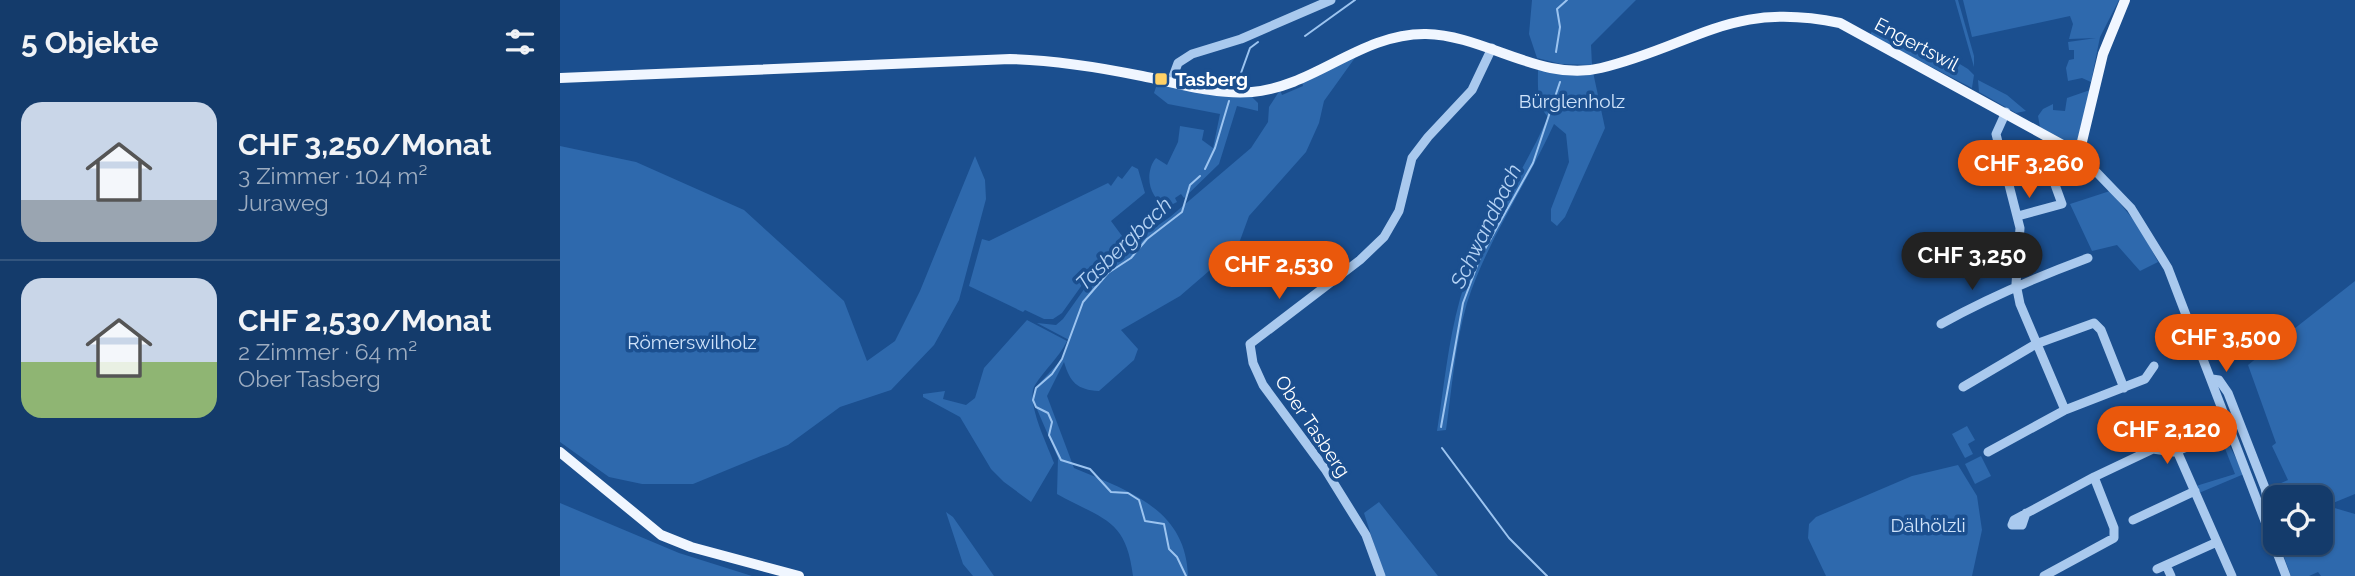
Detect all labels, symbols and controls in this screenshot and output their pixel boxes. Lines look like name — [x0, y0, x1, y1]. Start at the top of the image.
street label: Engertswil — [1871, 13, 1964, 76]
icon: filters — [501, 23, 539, 61]
text: 5 Objekte — [21, 25, 158, 60]
place label: Tasberg — [1175, 68, 1248, 90]
marker: Tasberg — [1153, 71, 1169, 87]
park label: Bürglenholz — [1519, 90, 1625, 112]
text: CHF 3,250/Monat — [238, 127, 491, 162]
icon: home — [77, 130, 161, 214]
pin: CHF 3,260 — [1949, 140, 2109, 200]
text: CHF 3,260 — [1974, 149, 2084, 176]
water label: Schwandbach — [1444, 160, 1526, 293]
text: 3 Zimmer · 104 m² — [238, 162, 427, 189]
text: Juraweg — [238, 189, 329, 216]
water label: Tasbergbach — [1071, 192, 1177, 295]
pin: CHF 3,250 — [1892, 232, 2052, 292]
text: CHF 3,250 — [1917, 241, 2027, 268]
pin: CHF 2,530 — [1199, 242, 1359, 301]
text: CHF 2,530 — [1224, 250, 1334, 277]
text: CHF 2,530/Monat — [238, 303, 491, 338]
icon: home — [77, 306, 161, 390]
pin: CHF 3,500 — [2146, 314, 2306, 374]
text: CHF 3,500 — [2171, 323, 2281, 350]
park label: Römerswilholz — [627, 331, 757, 353]
text: 2 Zimmer · 64 m² — [238, 338, 417, 365]
text: Ober Tasberg — [238, 365, 381, 392]
street label: Ober Tasberg — [1271, 371, 1355, 481]
pin: CHF 2,120 — [2087, 406, 2247, 466]
text: CHF 2,120 — [2113, 415, 2221, 442]
map controls — [2263, 485, 2333, 555]
button: locate — [2263, 485, 2333, 555]
park label: Dälhölzli — [1890, 514, 1966, 536]

